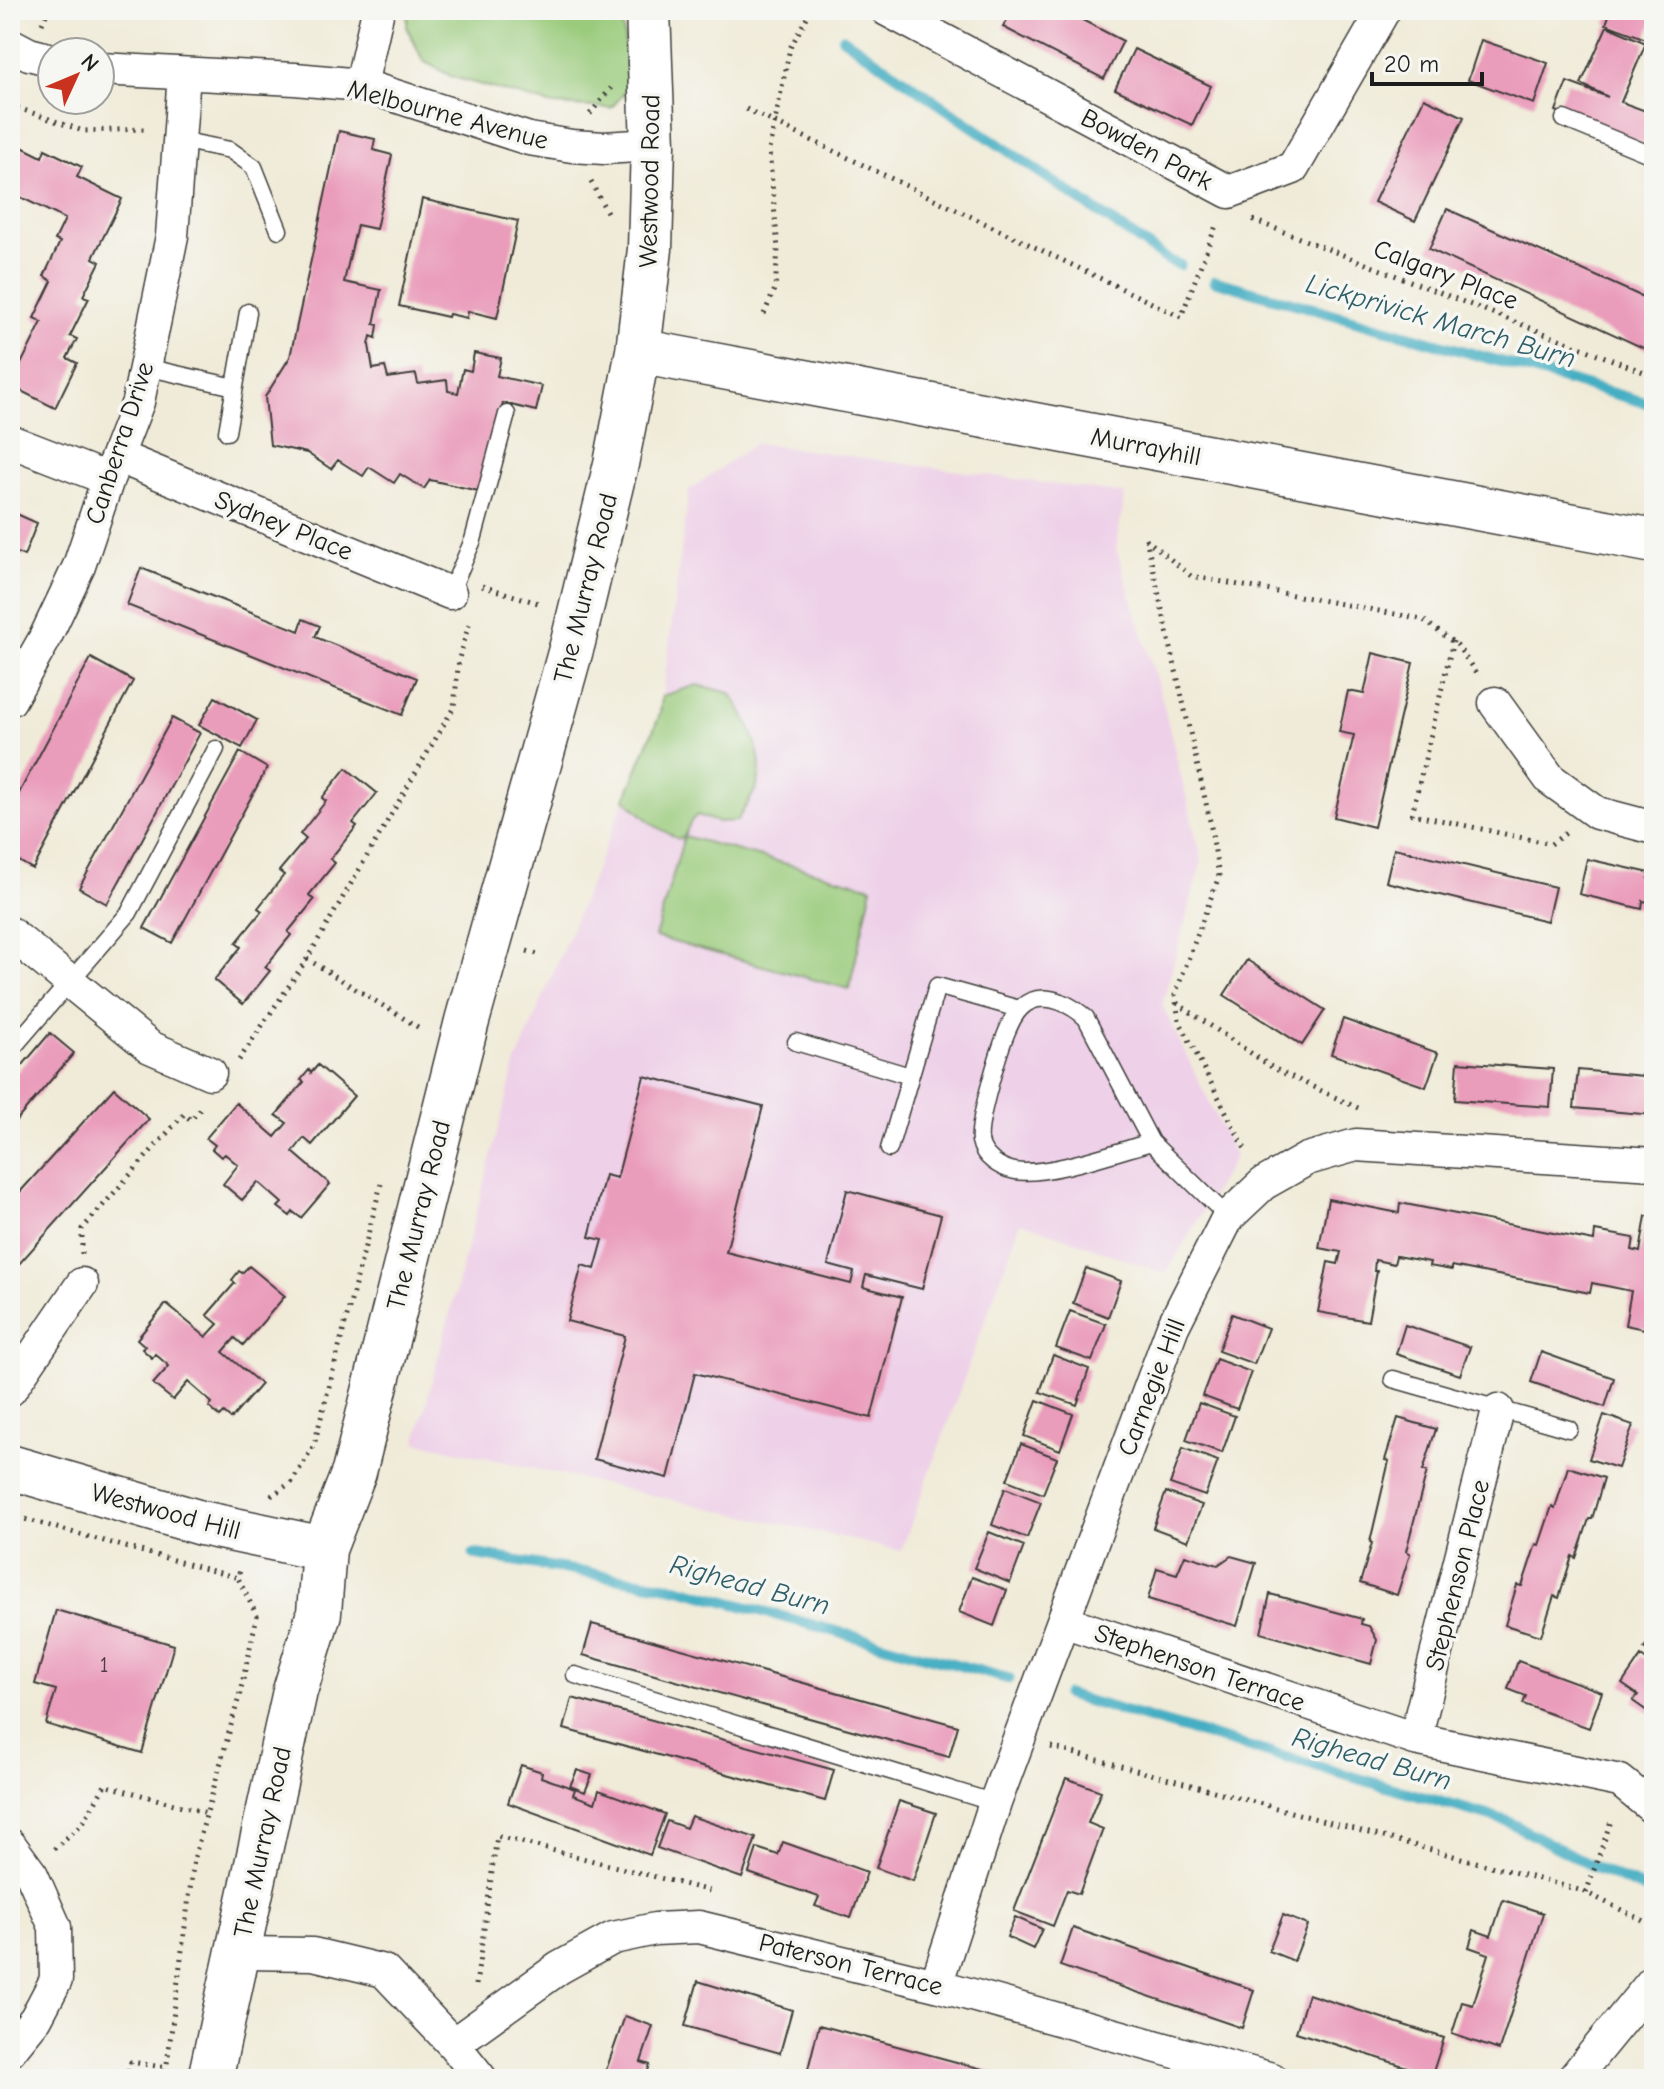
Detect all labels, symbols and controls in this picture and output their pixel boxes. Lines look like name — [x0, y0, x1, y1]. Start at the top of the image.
north arrow — [36, 36, 116, 116]
scale bar — [1372, 36, 1482, 86]
text: N — [75, 49, 104, 77]
text: 20 m — [1384, 50, 1439, 78]
street label: Melbourne Avenue — [344, 74, 552, 156]
street label: Westwood Road — [633, 94, 667, 268]
street label: Bowden Park — [1076, 103, 1218, 197]
street label: Calgary Place — [1369, 234, 1522, 316]
water label: Lickprivick March Burn — [1302, 267, 1579, 375]
street label: Canberra Drive — [80, 358, 160, 528]
street label: Murrayhill — [1088, 422, 1203, 472]
street label: Sydney Place — [210, 485, 357, 567]
street label: The Murray Road — [548, 490, 624, 686]
street label: The Murray Road — [381, 1117, 457, 1313]
street label: Carnegie Hill — [1112, 1314, 1192, 1460]
street label: Stephenson Place — [1420, 1477, 1496, 1674]
street label: Westwood Hill — [88, 1478, 244, 1546]
water label: Righead Burn — [666, 1548, 833, 1622]
street label: Stephenson Terrace — [1091, 1618, 1309, 1718]
house number: 1 — [100, 1652, 108, 1678]
water label: Righead Burn — [1288, 1721, 1455, 1797]
street label: The Murray Road — [228, 1744, 298, 1940]
street label: Paterson Terrace — [756, 1928, 946, 2002]

